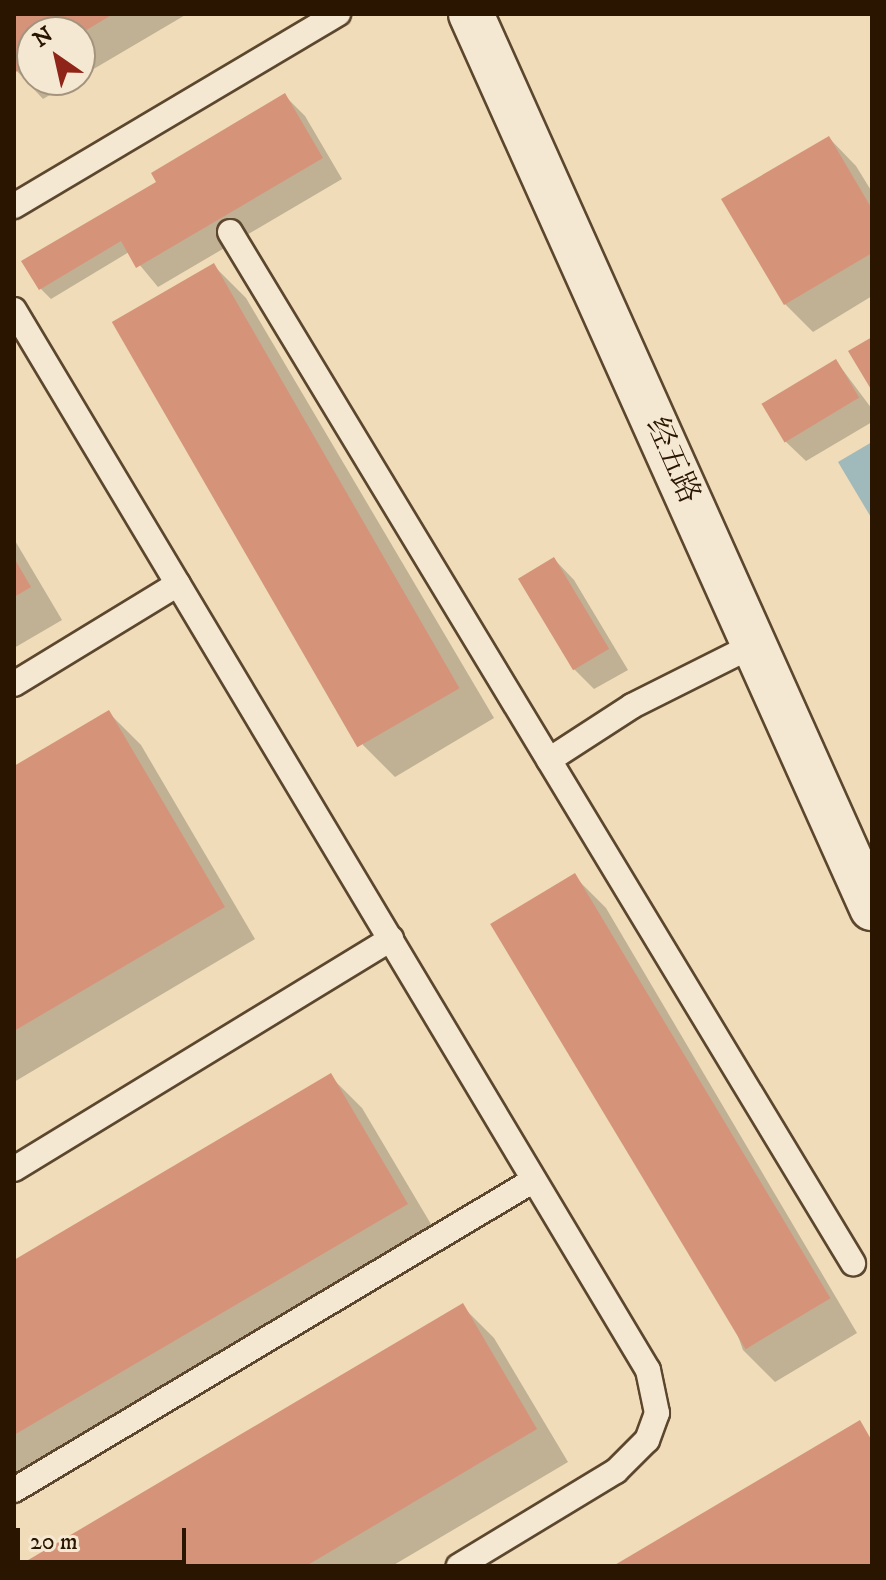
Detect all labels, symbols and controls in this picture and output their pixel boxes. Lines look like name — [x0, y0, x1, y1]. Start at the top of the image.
north arrow — [16, 16, 96, 96]
text: N — [28, 21, 58, 54]
street label: 经五路 — [637, 413, 707, 509]
scale bar — [20, 1512, 190, 1562]
text: 20 m — [30, 1527, 78, 1557]

